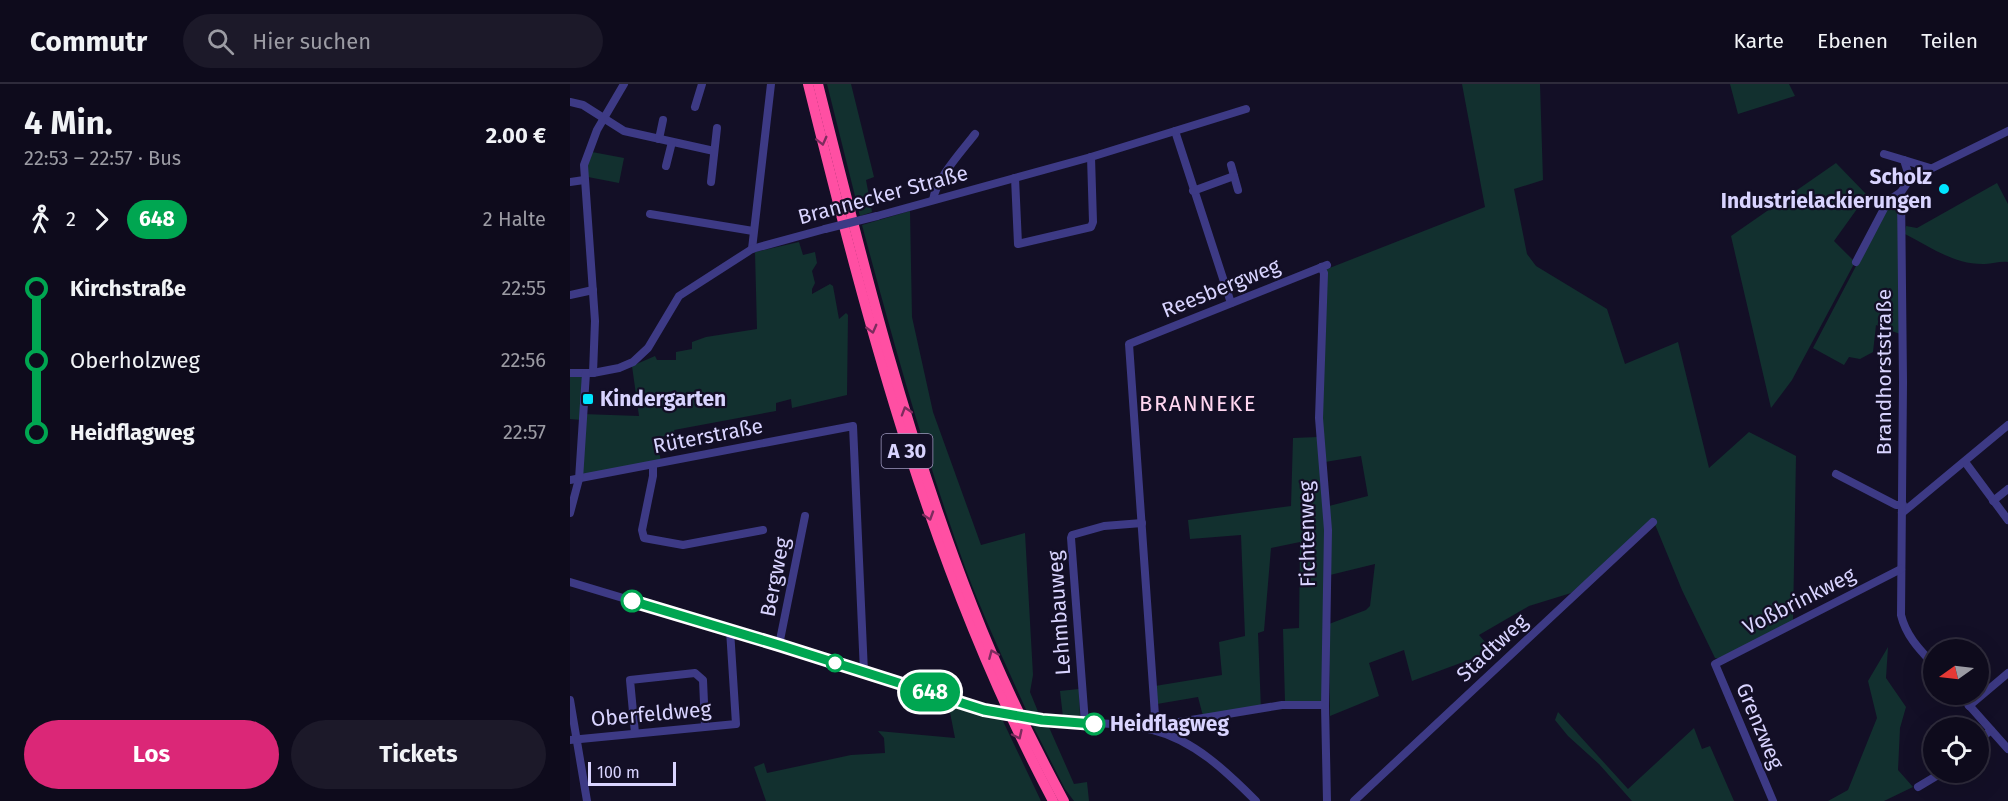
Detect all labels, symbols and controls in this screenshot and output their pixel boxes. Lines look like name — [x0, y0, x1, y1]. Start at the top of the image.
search box — [183, 14, 603, 68]
text: Commutr — [30, 25, 147, 58]
icon: search — [204, 25, 237, 58]
text: Hier suchen — [252, 28, 371, 55]
text: Karte — [1733, 28, 1784, 54]
text: Ebenen — [1817, 28, 1888, 54]
text: Teilen — [1921, 28, 1978, 54]
text: 4 Min. — [24, 103, 113, 143]
text: 2.00 € — [486, 122, 546, 149]
one-way arrow — [815, 136, 828, 146]
text: 22:53 – 22:57 · Bus — [24, 146, 181, 170]
street label: Brannecker Straße — [795, 160, 971, 230]
place label: Scholz Industrielackierungen — [1721, 164, 1932, 214]
marker: Scholz Industrielackierungen — [1937, 182, 1951, 196]
icon: walk — [24, 203, 57, 236]
icon: forward — [85, 203, 118, 236]
text: 648 — [139, 206, 175, 232]
text: 2 — [66, 207, 76, 231]
text: 2 Halte — [483, 207, 546, 231]
street label: Reesbergweg — [1158, 252, 1284, 323]
text: Kirchstraße — [70, 275, 186, 302]
text: 22:55 — [501, 276, 546, 300]
street label: Brandhorststraße — [1871, 289, 1897, 455]
one-way arrow — [864, 324, 877, 334]
text: Oberholzweg — [70, 347, 200, 374]
text: 22:56 — [501, 348, 546, 372]
place label: Kindergarten — [600, 386, 726, 412]
district label: BRANNEKE — [1139, 390, 1257, 417]
marker: Kindergarten — [581, 392, 595, 406]
one-way arrow — [901, 406, 913, 417]
street label: Rüterstraße — [651, 413, 765, 459]
text: Heidflagweg — [70, 419, 195, 446]
text: 22:57 — [503, 420, 546, 444]
road number: A 30 — [882, 434, 932, 468]
street label: Fichtenweg — [1293, 481, 1321, 587]
one-way arrow — [922, 510, 934, 521]
street label: Bergweg — [755, 535, 795, 619]
street label: Lehmbauweg — [1042, 550, 1076, 676]
street label: Voßbrinkweg — [1738, 561, 1860, 640]
unlabelled marker — [621, 590, 643, 612]
street label: Stadtweg — [1451, 608, 1533, 687]
north arrow — [1923, 639, 1989, 705]
map controls — [1923, 639, 1989, 783]
one-way arrow — [988, 649, 1000, 660]
unlabelled marker — [826, 654, 844, 672]
line badge: 648 — [896, 672, 964, 712]
text: 648 — [912, 679, 948, 705]
street label: Grenzweg — [1730, 679, 1790, 773]
street label: Oberfeldweg — [590, 696, 712, 732]
place label: Heidflagweg — [1110, 711, 1229, 737]
marker: Heidflagweg — [1083, 713, 1105, 735]
button: locate — [1923, 717, 1989, 783]
button: Los — [24, 720, 279, 789]
button: Tickets — [291, 720, 546, 789]
one-way arrow — [1011, 729, 1023, 740]
scale bar — [588, 759, 676, 786]
text: 100 m — [597, 763, 640, 782]

